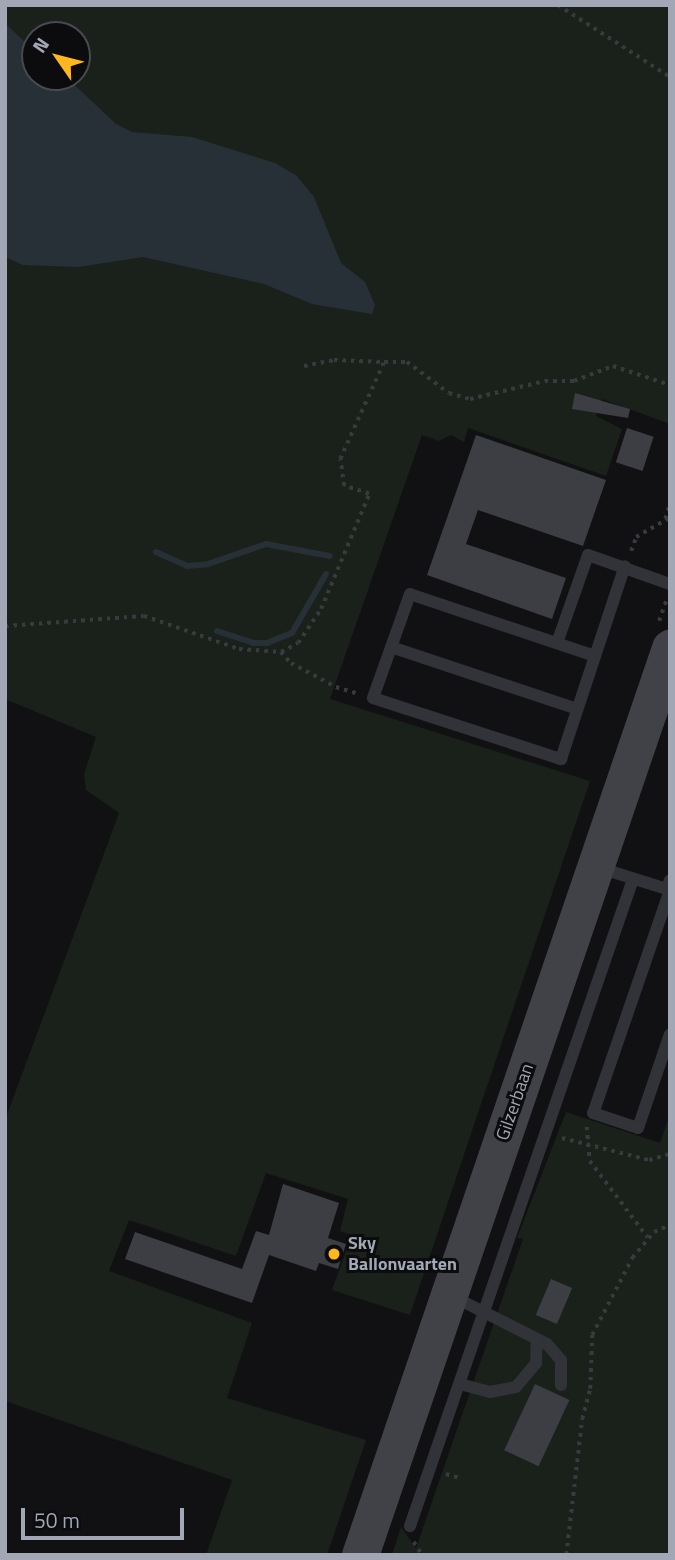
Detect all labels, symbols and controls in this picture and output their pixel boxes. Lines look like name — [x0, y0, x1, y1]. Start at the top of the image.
north arrow — [21, 21, 91, 91]
text: N — [24, 31, 56, 59]
street label: Gilzerbaan — [492, 1061, 538, 1143]
place label: Sky Ballonvaarten — [348, 1233, 457, 1276]
marker: Sky Ballonvaarten — [326, 1246, 342, 1262]
scale bar — [24, 1494, 187, 1538]
text: 50 m — [34, 1504, 80, 1536]

